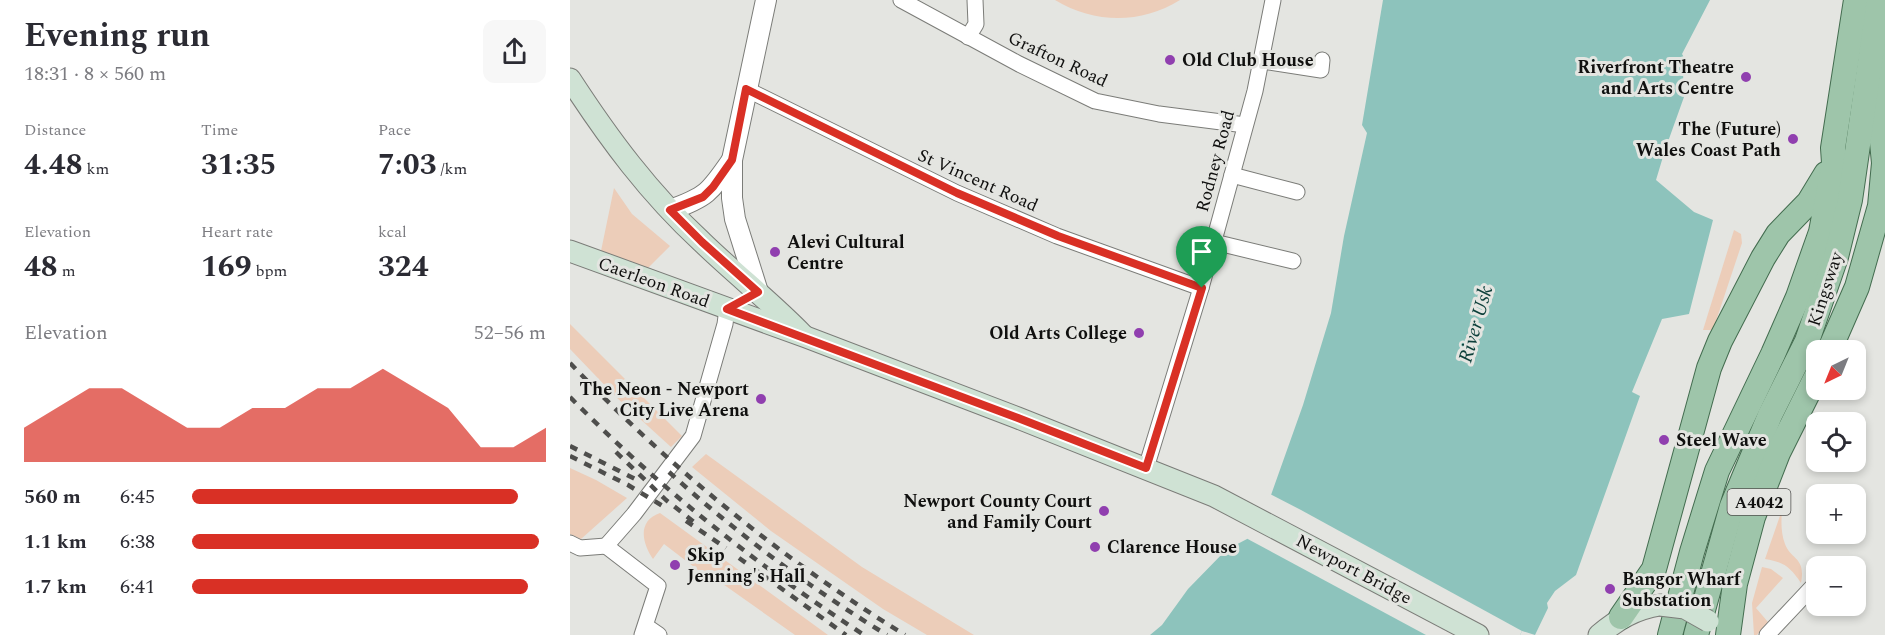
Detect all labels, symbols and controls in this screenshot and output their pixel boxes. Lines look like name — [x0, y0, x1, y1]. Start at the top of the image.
text: Evening run — [24, 11, 210, 61]
button: share — [483, 20, 546, 83]
street label: Grafton Road — [1003, 24, 1112, 94]
place label: Old Club House — [1182, 47, 1314, 74]
marker: Old Club House — [1163, 53, 1177, 67]
place label: Riverfront Theatre and Arts Centre — [1577, 54, 1734, 102]
text: 18:31 · 8 × 560 m — [24, 59, 166, 89]
marker: Riverfront Theatre and Arts Centre — [1739, 70, 1753, 84]
street label: Rodney Road — [1189, 107, 1242, 215]
place label: The (Future) Wales Coast Path — [1636, 116, 1781, 164]
text: Distance — [24, 118, 86, 142]
text: Time — [201, 118, 238, 142]
text: Pace — [378, 118, 411, 142]
marker: The (Future) Wales Coast Path — [1786, 132, 1800, 146]
text: 4.48 — [24, 142, 83, 188]
text: 31:35 — [201, 142, 276, 188]
text: 7:03 — [378, 142, 437, 188]
street label: St Vincent Road — [913, 142, 1042, 219]
text: km — [83, 157, 109, 181]
text: /km — [437, 157, 467, 181]
text: Elevation — [24, 220, 91, 244]
text: Heart rate — [201, 220, 273, 244]
text: kcal — [378, 220, 407, 244]
pin — [1176, 226, 1227, 288]
place label: Alevi Cultural Centre — [787, 229, 905, 277]
icon: arrive — [1185, 235, 1218, 268]
text: 48 — [24, 244, 58, 290]
text: 169 — [201, 244, 252, 290]
text: 324 — [378, 244, 429, 290]
marker: Alevi Cultural Centre — [768, 245, 782, 259]
street label: Kingsway — [1801, 247, 1851, 330]
street label: Caerleon Road — [594, 250, 713, 315]
text: m — [58, 259, 75, 283]
text: bpm — [252, 259, 287, 283]
water label: River Usk — [1451, 282, 1501, 366]
text: Elevation — [24, 318, 108, 348]
text: 52–56 m — [474, 318, 546, 348]
place label: Old Arts College — [989, 320, 1127, 347]
marker: Old Arts College — [1132, 326, 1146, 340]
north arrow — [1806, 340, 1866, 400]
map controls — [1806, 340, 1866, 616]
place label: The Neon - Newport City Live Arena — [579, 376, 750, 424]
marker: The Neon - Newport City Live Arena — [754, 392, 768, 406]
button: locate — [1806, 412, 1866, 472]
place label: Steel Wave — [1676, 427, 1767, 454]
marker: Steel Wave — [1657, 433, 1671, 447]
text: 560 m — [24, 482, 81, 512]
text: 6:45 — [120, 482, 155, 512]
button: + — [1806, 484, 1866, 544]
place label: Newport County Court and Family Court — [903, 488, 1092, 536]
road number: A4042 — [1728, 489, 1790, 515]
marker: Newport County Court and Family Court — [1097, 504, 1111, 518]
text: 1.1 km — [24, 527, 87, 557]
text: 6:38 — [120, 527, 155, 557]
street label: Newport Bridge — [1291, 528, 1416, 611]
place label: Clarence House — [1107, 534, 1237, 561]
marker: Clarence House — [1088, 540, 1102, 554]
place label: Skip Jenning's Hall — [687, 542, 805, 590]
button: − — [1806, 556, 1866, 616]
marker: Skip Jenning's Hall — [668, 558, 682, 572]
place label: Bangor Wharf Substation — [1622, 566, 1742, 614]
text: 1.7 km — [24, 572, 87, 602]
text: 6:41 — [120, 572, 155, 602]
marker: Bangor Wharf Substation — [1603, 582, 1617, 596]

